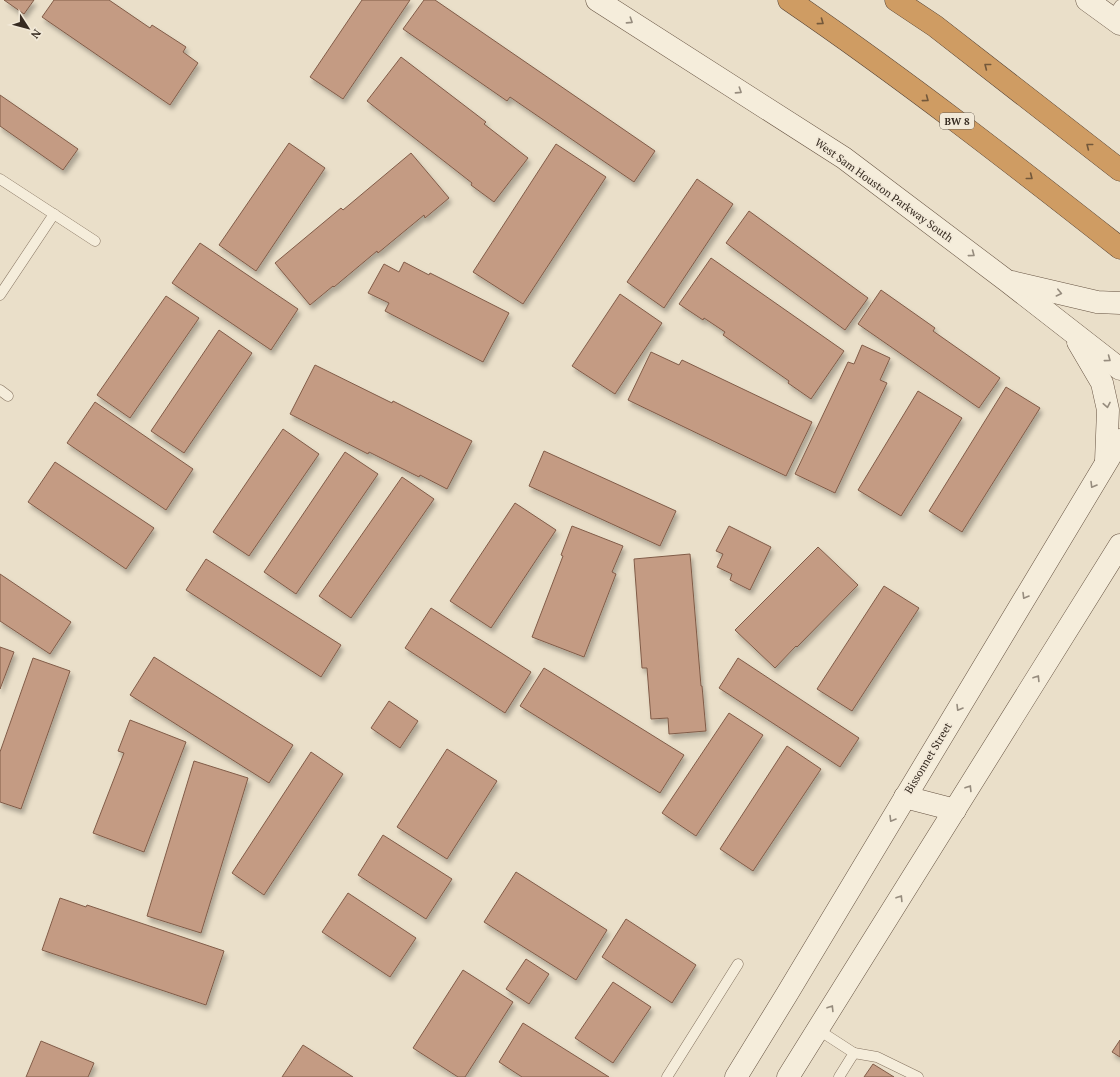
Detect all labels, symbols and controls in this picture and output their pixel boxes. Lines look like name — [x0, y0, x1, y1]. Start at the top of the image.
north arrow — [8, 8, 48, 48]
one-way arrow — [626, 16, 633, 24]
one-way arrow — [817, 17, 824, 25]
text: N — [28, 26, 44, 42]
one-way arrow — [984, 64, 991, 71]
one-way arrow — [735, 86, 742, 94]
one-way arrow — [922, 94, 929, 101]
road number: BW 8 — [940, 113, 974, 129]
street label: West Sam Houston Parkway South — [812, 135, 956, 245]
one-way arrow — [1087, 144, 1094, 151]
one-way arrow — [1025, 173, 1032, 180]
one-way arrow — [967, 249, 974, 256]
one-way arrow — [1056, 288, 1062, 296]
one-way arrow — [1103, 354, 1110, 361]
one-way arrow — [1102, 402, 1111, 408]
one-way arrow — [1090, 481, 1097, 488]
one-way arrow — [1023, 592, 1030, 599]
one-way arrow — [1033, 675, 1040, 682]
one-way arrow — [956, 704, 963, 711]
street label: Bissonnet Street — [901, 720, 955, 796]
one-way arrow — [964, 785, 972, 792]
one-way arrow — [889, 815, 897, 822]
one-way arrow — [895, 895, 903, 902]
one-way arrow — [826, 1005, 833, 1012]

